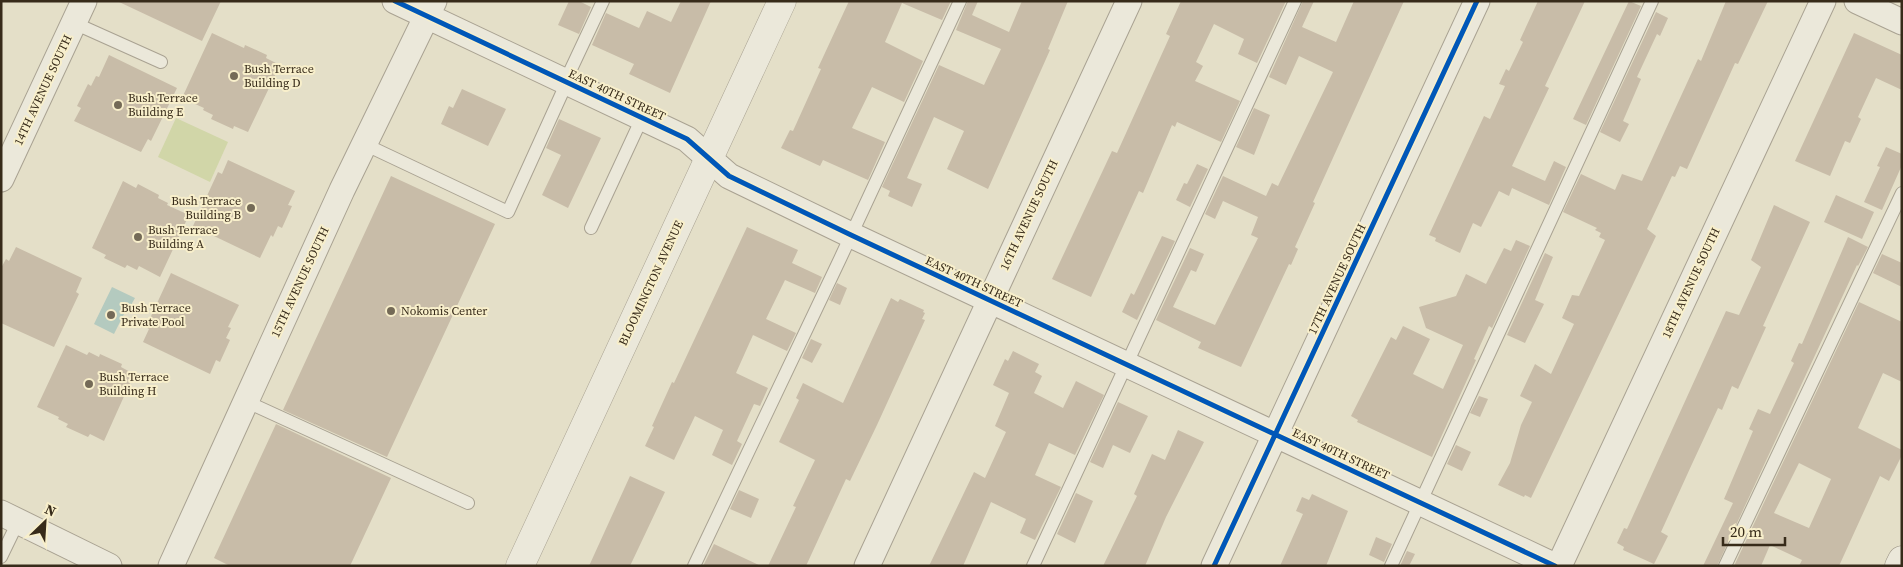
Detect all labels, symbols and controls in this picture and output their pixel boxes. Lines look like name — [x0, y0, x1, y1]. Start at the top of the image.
street label: 14TH AVENUE SOUTH — [10, 32, 76, 148]
place label: Bush Terrace Building D — [244, 61, 314, 91]
street label: EAST 40TH STREET — [566, 65, 669, 125]
marker: Bush Terrace Building D — [228, 70, 240, 82]
place label: Bush Terrace Building E — [128, 90, 198, 120]
marker: Bush Terrace Building E — [112, 99, 124, 111]
street label: 16TH AVENUE SOUTH — [996, 157, 1062, 273]
place label: Bush Terrace Building B — [171, 193, 241, 223]
marker: Bush Terrace Building B — [245, 202, 257, 214]
street label: BLOOMINGTON AVENUE — [615, 218, 687, 348]
street label: 17TH AVENUE SOUTH — [1304, 221, 1370, 337]
place label: Bush Terrace Building A — [148, 222, 218, 252]
street label: 15TH AVENUE SOUTH — [267, 224, 333, 340]
street label: 18TH AVENUE SOUTH — [1658, 225, 1724, 341]
marker: Bush Terrace Building A — [132, 231, 144, 243]
street label: EAST 40TH STREET — [923, 252, 1026, 312]
place label: Bush Terrace Private Pool — [121, 300, 191, 330]
place label: Nokomis Center — [401, 303, 487, 319]
marker: Nokomis Center — [385, 305, 397, 317]
marker: Bush Terrace Private Pool — [105, 309, 117, 321]
place label: Bush Terrace Building H — [99, 369, 169, 399]
marker: Bush Terrace Building H — [83, 378, 95, 390]
street label: EAST 40TH STREET — [1290, 424, 1393, 484]
north arrow — [20, 497, 70, 547]
text: N — [42, 499, 59, 521]
scale bar — [1723, 514, 1786, 546]
text: 20 m — [1730, 521, 1762, 542]

